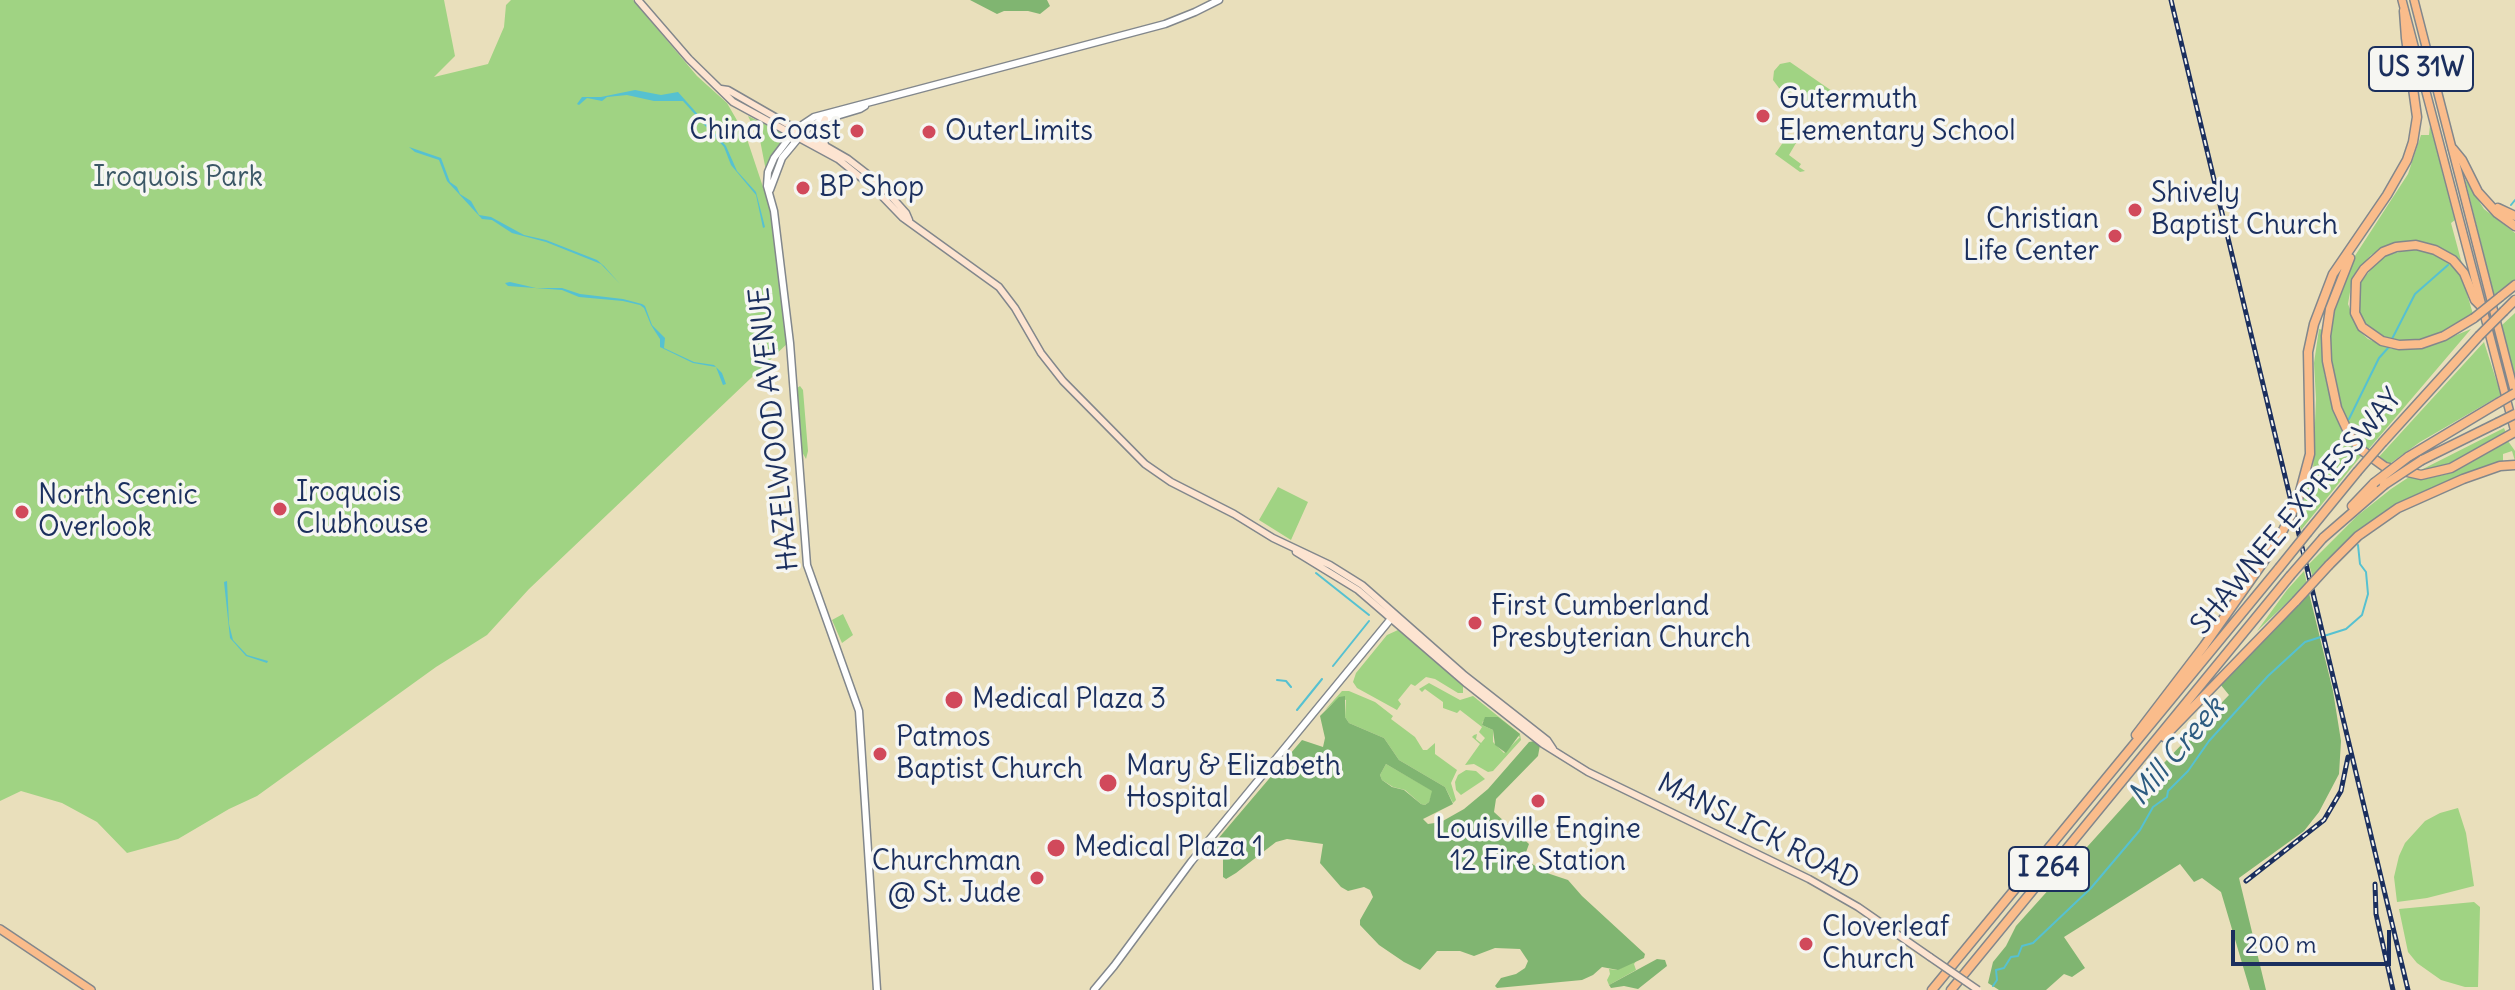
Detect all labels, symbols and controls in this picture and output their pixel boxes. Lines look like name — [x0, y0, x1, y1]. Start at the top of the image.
road number: US 31W — [2369, 47, 2473, 91]
place label: Gutermuth Elementary School — [1779, 83, 2016, 149]
marker: Gutermuth Elementary School — [1754, 107, 1772, 125]
place label: China Coast — [689, 114, 841, 148]
place label: OuterLimits — [945, 115, 1093, 149]
marker: China Coast — [848, 122, 866, 140]
marker: OuterLimits — [920, 123, 938, 141]
park label: Iroquois Park — [93, 161, 263, 195]
place label: BP Shop — [819, 171, 924, 205]
place label: Shively Baptist Church — [2151, 177, 2338, 243]
marker: BP Shop — [794, 179, 812, 197]
marker: Shively Baptist Church — [2126, 201, 2144, 219]
place label: Christian Life Center — [1963, 203, 2099, 269]
marker: Christian Life Center — [2106, 227, 2124, 245]
street label: HAZELWOOD AVENUE — [743, 286, 807, 572]
street label: SHAWNEE EXPRESSWAY — [2184, 382, 2410, 642]
place label: Iroquois Clubhouse — [296, 476, 429, 542]
place label: North Scenic Overlook — [38, 479, 198, 545]
marker: Iroquois Clubhouse — [271, 500, 289, 518]
marker: North Scenic Overlook — [13, 503, 31, 521]
place label: First Cumberland Presbyterian Church — [1491, 590, 1751, 656]
marker: First Cumberland Presbyterian Church — [1466, 614, 1484, 632]
place label: Medical Plaza 3 — [972, 683, 1166, 717]
marker: Medical Plaza 3 — [943, 689, 965, 711]
water label: Mill Creek — [2121, 691, 2233, 813]
place label: Patmos Baptist Church — [896, 721, 1083, 787]
marker: Patmos Baptist Church — [871, 745, 889, 763]
place label: Mary & Elizabeth Hospital — [1126, 750, 1341, 816]
street label: MANSLICK ROAD — [1651, 767, 1865, 897]
marker: Mary & Elizabeth Hospital — [1097, 772, 1119, 794]
marker: Louisville Engine 12 Fire Station — [1529, 792, 1547, 810]
place label: Louisville Engine 12 Fire Station — [1435, 813, 1641, 879]
place label: Medical Plaza 1 — [1074, 831, 1263, 865]
marker: Medical Plaza 1 — [1045, 837, 1067, 859]
place label: Churchman @ St. Jude — [872, 845, 1021, 911]
road number: I 264 — [2009, 847, 2089, 891]
marker: Churchman @ St. Jude — [1028, 869, 1046, 887]
place label: Cloverleaf Church — [1822, 911, 1949, 977]
scale bar — [2235, 914, 2395, 964]
text: 200 m — [2245, 929, 2317, 959]
marker: Cloverleaf Church — [1797, 935, 1815, 953]

